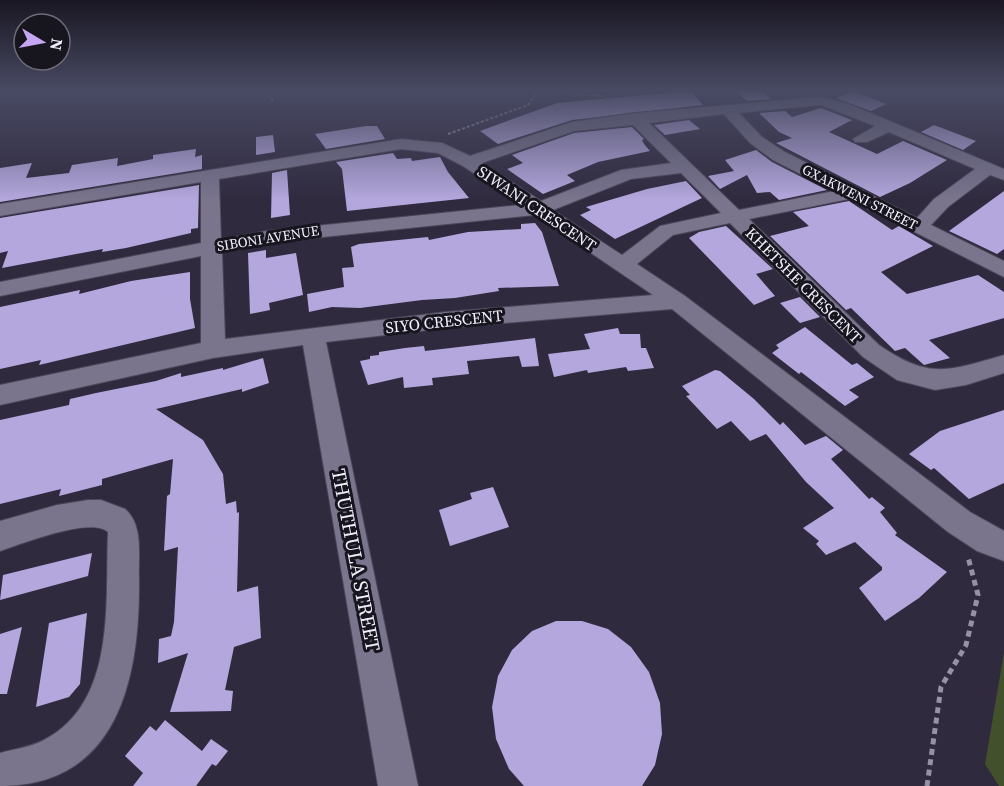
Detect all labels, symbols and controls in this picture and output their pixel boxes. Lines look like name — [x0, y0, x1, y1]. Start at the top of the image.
north arrow — [12, 12, 72, 72]
text: N — [45, 37, 69, 53]
street label: GXAKWENI STREET — [799, 159, 922, 235]
street label: SIWANI CRESCENT — [473, 160, 601, 256]
street label: SIBONI AVENUE — [216, 220, 320, 256]
street label: KHETSHE CRESCENT — [741, 222, 867, 348]
street label: SIYO CRESCENT — [384, 304, 504, 338]
street label: THUTHULA STREET — [325, 466, 387, 654]

